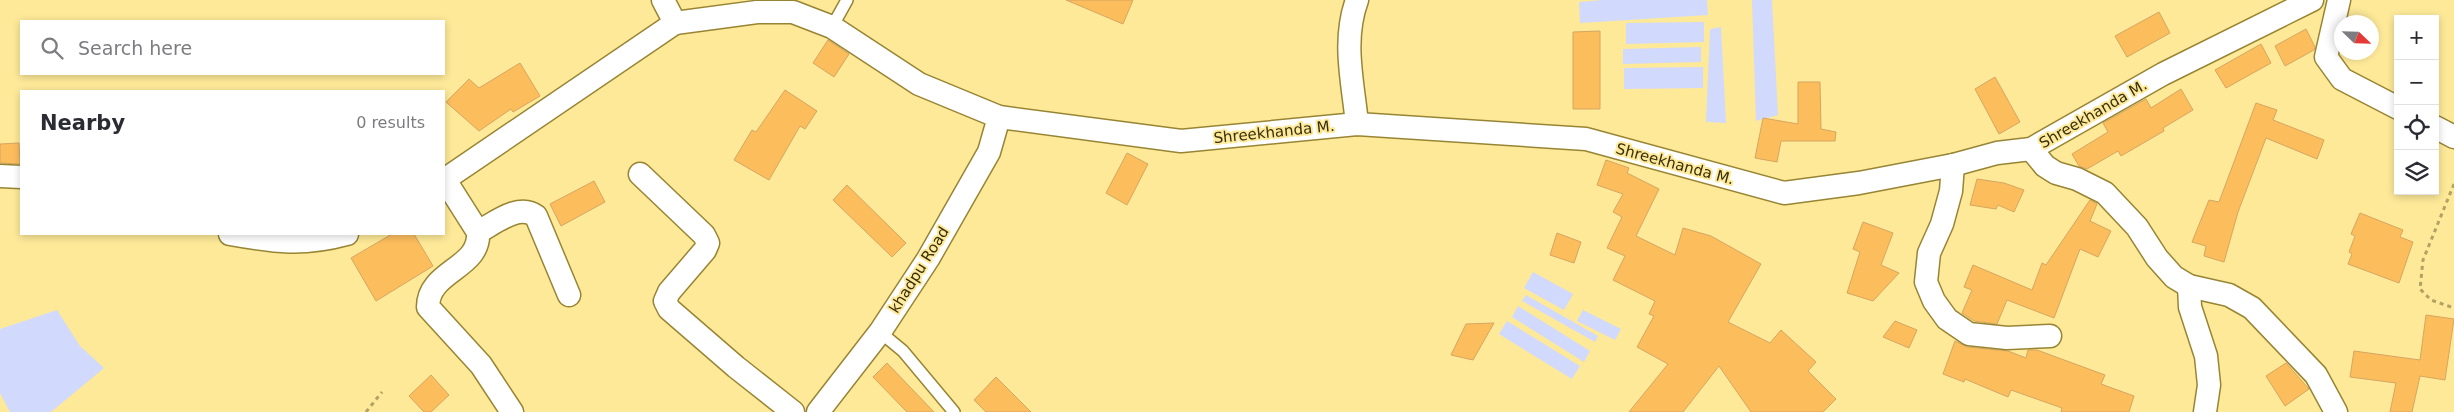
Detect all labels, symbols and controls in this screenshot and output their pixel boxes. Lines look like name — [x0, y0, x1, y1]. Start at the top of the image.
north arrow — [2334, 15, 2379, 60]
map controls — [2394, 15, 2439, 195]
button: + — [2394, 15, 2439, 60]
search box — [20, 20, 445, 75]
icon: search — [38, 34, 66, 62]
text: Search here — [78, 37, 192, 59]
button: − — [2394, 60, 2439, 105]
street label: Shreekhanda M. — [2036, 76, 2150, 152]
button: locate — [2394, 105, 2439, 150]
text: Nearby — [40, 111, 125, 135]
text: 0 results — [356, 113, 425, 132]
street label: Shreekhanda M. — [1213, 117, 1335, 147]
street label: Shreekhanda M. — [1614, 140, 1736, 188]
button: layers — [2394, 150, 2439, 195]
street label: khadpu Road — [885, 224, 953, 316]

